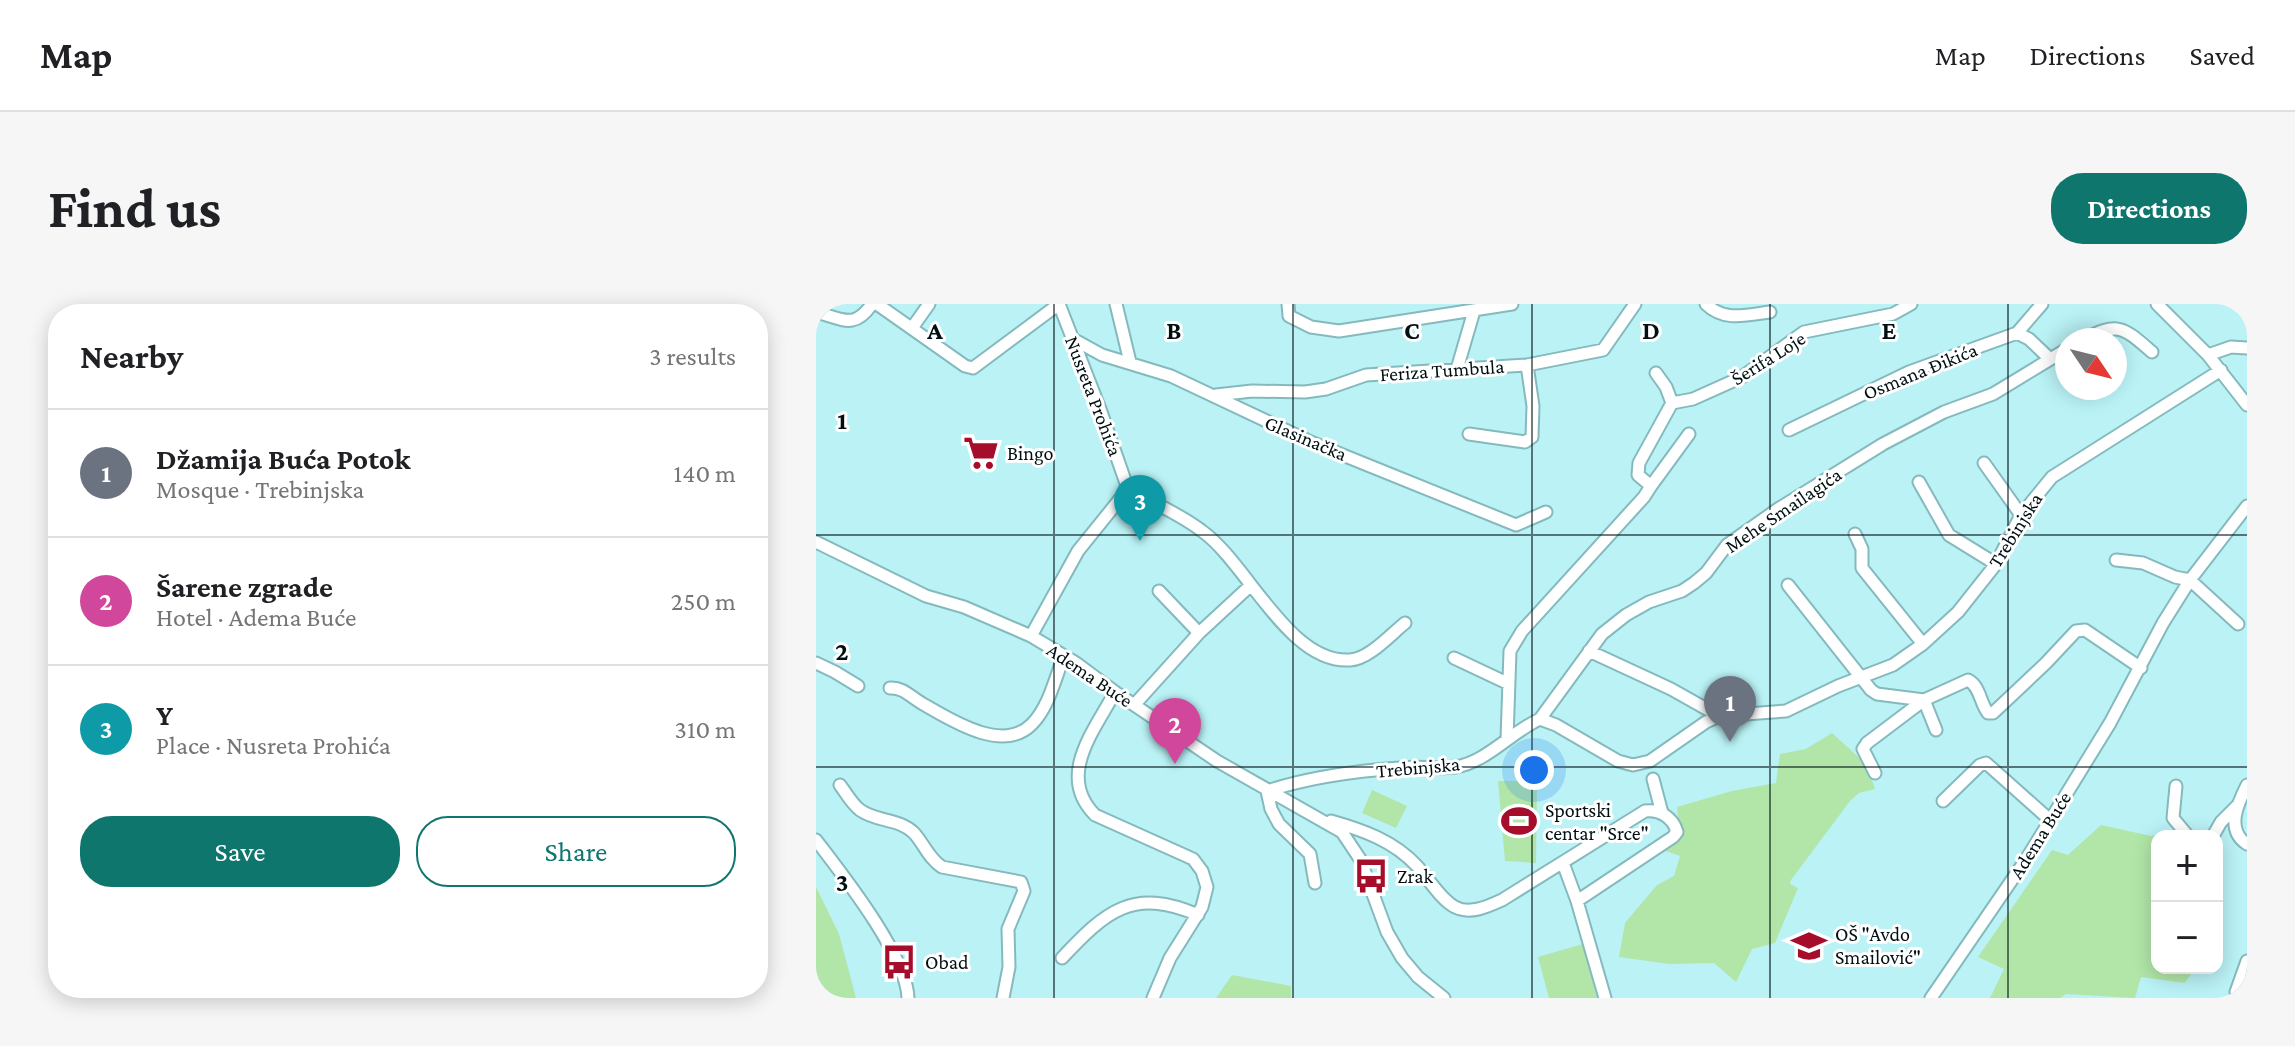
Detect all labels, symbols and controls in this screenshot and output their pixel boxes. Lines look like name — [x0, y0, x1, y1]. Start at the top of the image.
text: Map — [40, 34, 113, 76]
text: Map — [1935, 40, 1986, 71]
text: Directions — [2030, 40, 2145, 71]
text: Saved — [2189, 40, 2255, 71]
button: Directions — [2051, 173, 2247, 244]
text: Find us — [48, 177, 221, 239]
text: A — [926, 316, 943, 345]
text: B — [1166, 316, 1182, 345]
text: C — [1404, 316, 1420, 345]
text: D — [1642, 316, 1660, 345]
text: E — [1882, 316, 1897, 345]
street label: Šerifa Loje — [1727, 327, 1810, 390]
north arrow — [2055, 328, 2127, 400]
street label: Nusreta Prohića — [1061, 333, 1127, 459]
text: Nearby — [80, 338, 183, 375]
street label: Osmana Đikića — [1860, 338, 1980, 404]
text: 3 results — [649, 342, 736, 371]
street label: Feriza Tumbula — [1379, 355, 1505, 385]
text: 1 — [837, 406, 847, 435]
street label: Glasinačka — [1262, 411, 1350, 465]
supermarket icon: Bingo — [962, 434, 1000, 472]
text: Džamija Buća Potok — [156, 442, 411, 475]
place label: Bingo — [1007, 442, 1053, 465]
text: 1 — [101, 459, 111, 488]
text: 140 m — [674, 459, 736, 488]
street label: Mehe Smailagića — [1721, 463, 1846, 558]
text: Mosque · Trebinjska — [156, 475, 364, 504]
pin: 3 — [1114, 475, 1166, 541]
street label: Trebinjska — [1983, 489, 2047, 572]
text: Šarene zgrade — [156, 570, 333, 603]
text: 2 — [99, 587, 113, 616]
text: 250 m — [671, 587, 736, 616]
text: Hotel · Adema Buće — [156, 603, 356, 632]
text: 2 — [835, 637, 849, 666]
street label: Adema Buće — [1043, 638, 1137, 712]
pin: 1 — [1704, 676, 1756, 742]
text: Y — [156, 698, 173, 731]
pin: 2 — [1149, 698, 1201, 764]
text: 3 — [100, 715, 112, 744]
text: 310 m — [675, 715, 736, 744]
text: Place · Nusreta Prohića — [156, 731, 391, 760]
your location — [1514, 750, 1554, 790]
street label: Trebinjska — [1375, 752, 1461, 783]
street label: Adema Buće — [2005, 787, 2075, 883]
place label: Sportski centar "Srce" — [1545, 799, 1649, 844]
sports icon: Sportski centar "Srce" — [1500, 802, 1538, 840]
button: Save — [80, 816, 400, 887]
button: Share — [416, 816, 736, 887]
map controls — [2151, 830, 2223, 974]
button: + — [2151, 830, 2223, 902]
bus stop icon: Zrak — [1352, 857, 1390, 895]
place label: Zrak — [1397, 865, 1433, 887]
text: 3 — [836, 868, 848, 897]
button: − — [2151, 902, 2223, 974]
place label: OŠ "Avdo Smailović" — [1835, 923, 1921, 968]
school or university icon: OŠ "Avdo Smailović" — [1790, 927, 1828, 965]
bus stop icon: Obad — [880, 943, 918, 981]
place label: Obad — [925, 951, 969, 973]

